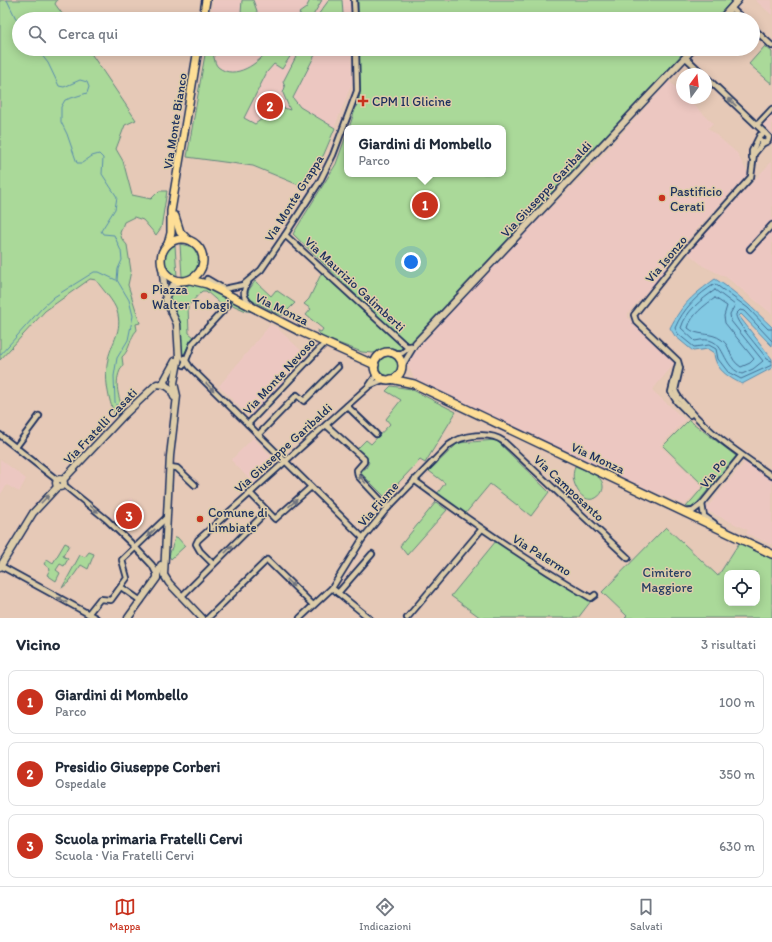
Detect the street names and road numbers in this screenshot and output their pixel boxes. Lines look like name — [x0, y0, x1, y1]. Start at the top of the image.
street label: Via Monte Bianco — [160, 71, 190, 170]
street label: Via Giuseppe Garibaldi — [498, 138, 594, 240]
street label: Via Monte Grappa — [261, 152, 327, 244]
street label: Via Isonzo — [642, 232, 690, 286]
street label: Via Maurizio Galimberti — [302, 234, 408, 334]
street label: Via Monza — [253, 290, 311, 328]
street label: Via Monte Nevoso — [240, 335, 318, 417]
street label: Via Fratelli Casati — [60, 385, 140, 467]
street label: Via Giuseppe Garibaldi — [231, 400, 335, 496]
street label: Via Monza — [569, 439, 627, 477]
street label: Via Camposanto — [531, 452, 607, 525]
street label: Via Po — [697, 455, 730, 491]
street label: Via Fiume — [354, 478, 402, 530]
street label: Via Palermo — [510, 531, 575, 579]

